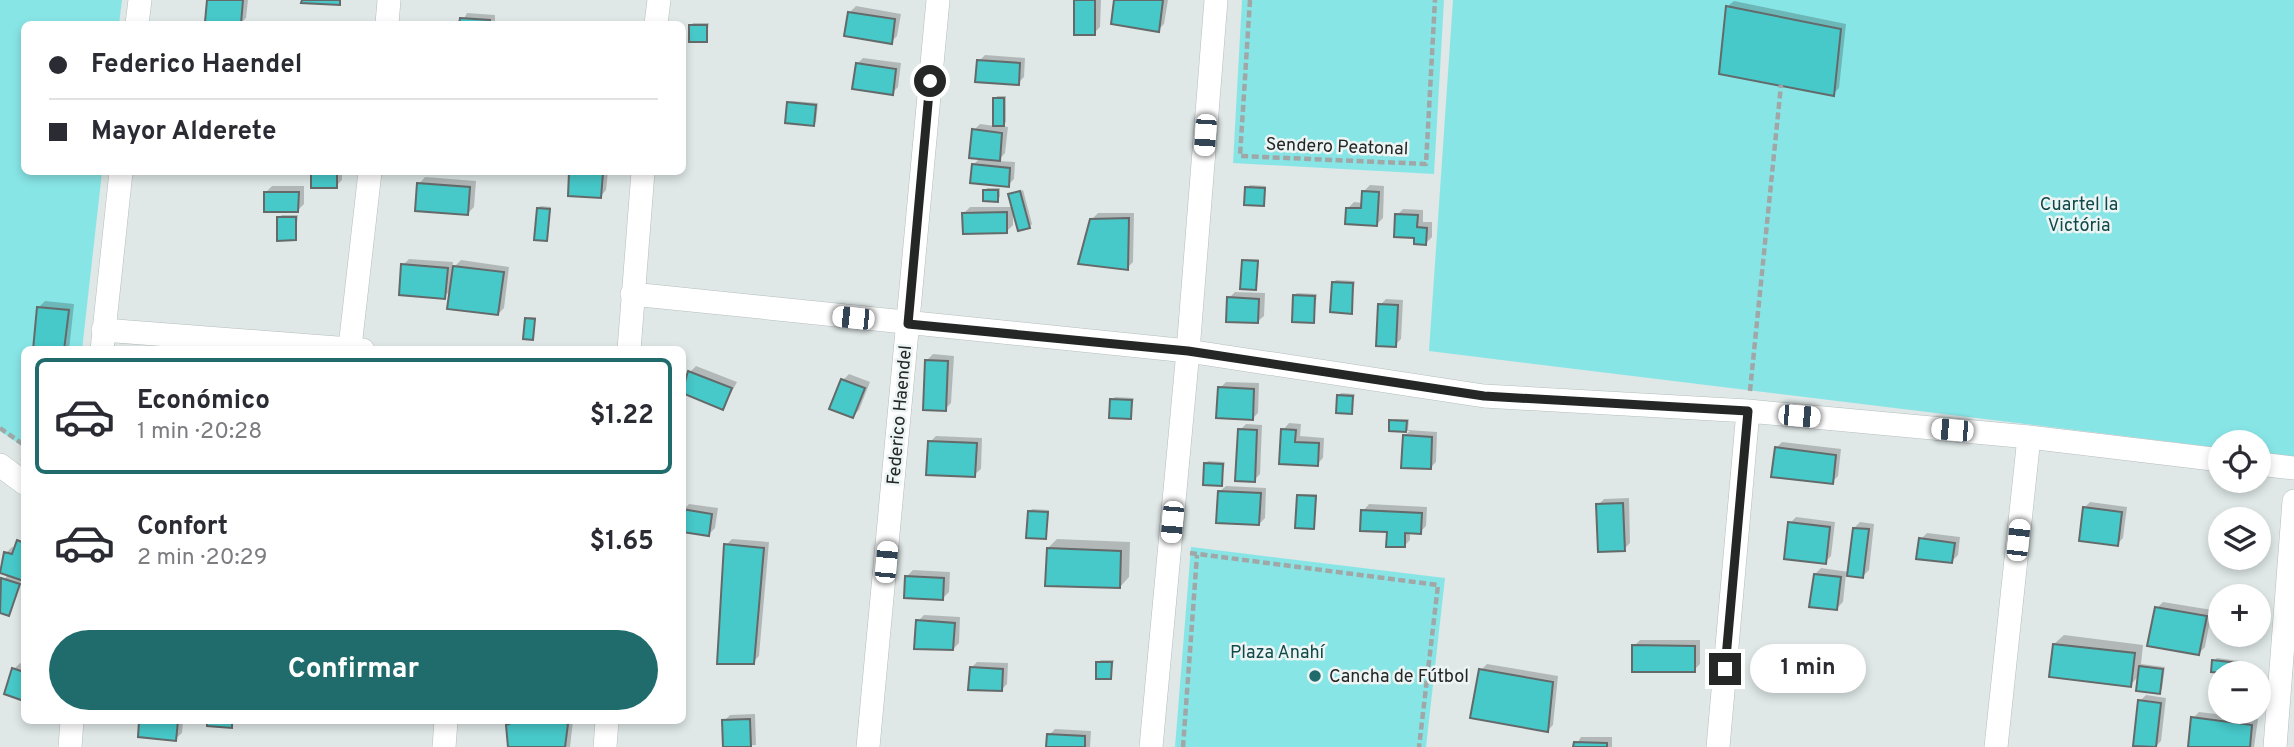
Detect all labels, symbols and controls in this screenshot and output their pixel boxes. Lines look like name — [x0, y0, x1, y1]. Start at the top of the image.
text: Federico Haendel — [91, 49, 302, 82]
route start — [914, 65, 946, 97]
car — [1194, 113, 1217, 157]
text: Mayor Alderete — [91, 116, 276, 149]
street label: Sendero Peatonal — [1265, 134, 1409, 161]
park label: Cuartel la Victória — [2040, 194, 2118, 238]
car — [832, 305, 875, 331]
street label: Federico Haendel — [883, 344, 918, 486]
icon: car — [53, 385, 116, 448]
text: Económico — [137, 385, 270, 418]
text: $1.22 — [590, 400, 654, 433]
car — [1778, 404, 1821, 428]
text: 1 min · 20:28 — [137, 418, 262, 447]
car — [1931, 418, 1974, 442]
map controls — [2208, 430, 2271, 724]
button: locate — [2208, 430, 2271, 493]
car — [1160, 500, 1185, 544]
button: layers — [2208, 507, 2271, 570]
icon: car — [53, 511, 116, 574]
text: Confort — [137, 511, 228, 544]
car — [2006, 518, 2031, 562]
text: $1.65 — [590, 526, 654, 559]
car — [874, 540, 899, 584]
text: 2 min · 20:29 — [137, 544, 267, 573]
button: + — [2208, 584, 2271, 647]
button: Confirmar — [49, 630, 658, 710]
park label: Plaza Anahí — [1230, 642, 1326, 665]
callout: 1 min — [1750, 644, 1865, 694]
route end — [1709, 653, 1741, 685]
text: 1 min — [1780, 654, 1836, 683]
button: − — [2208, 661, 2271, 724]
place label: Cancha de Fútbol — [1329, 666, 1469, 689]
marker: Cancha de Fútbol — [1307, 668, 1323, 684]

